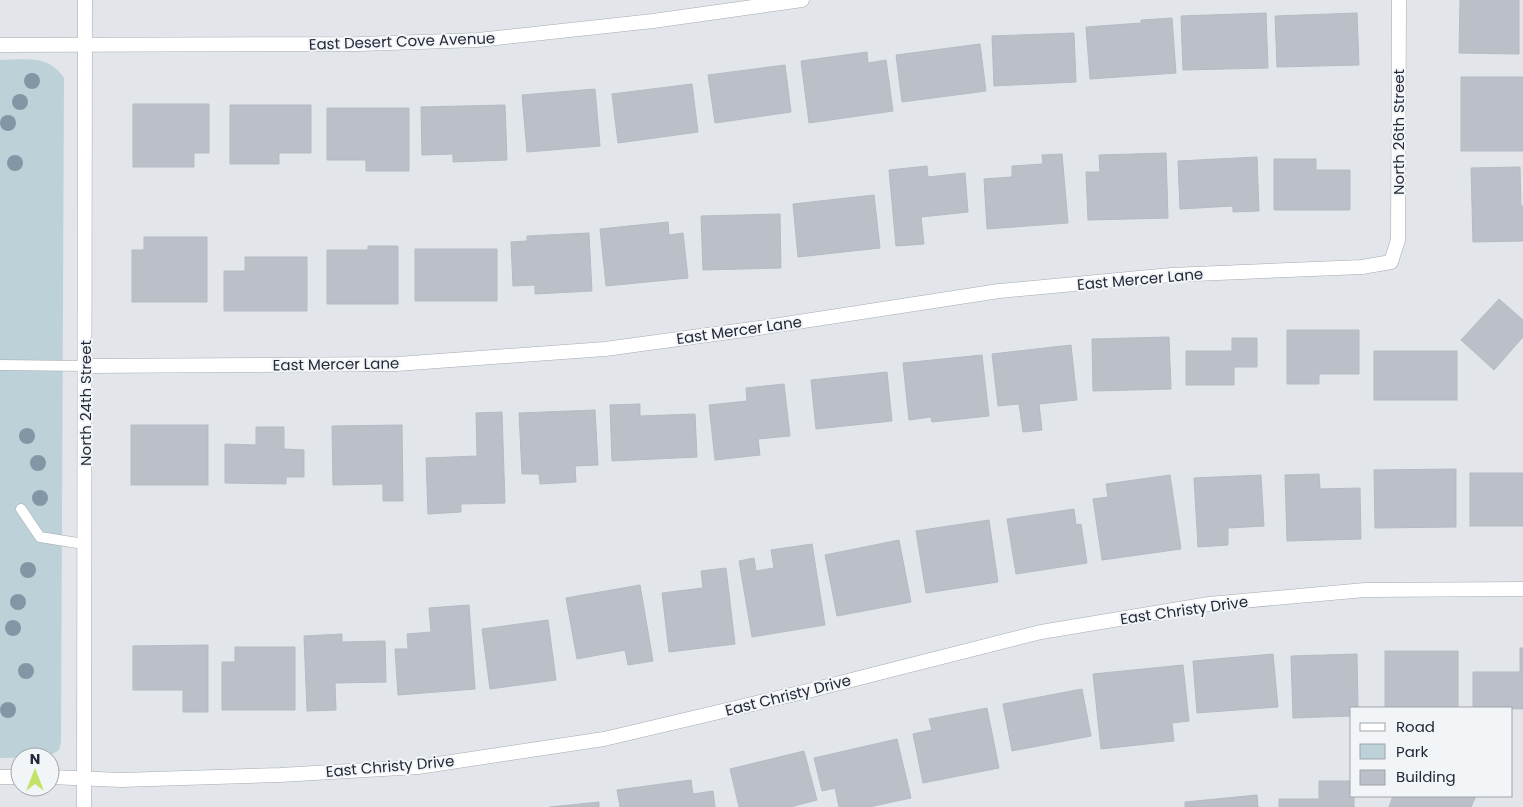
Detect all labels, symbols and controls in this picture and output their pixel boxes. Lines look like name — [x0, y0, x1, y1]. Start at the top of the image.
street label: East Desert Cove Avenue — [308, 27, 496, 55]
street label: North 26th Street — [1388, 69, 1409, 195]
street label: East Mercer Lane — [1076, 263, 1204, 295]
street label: East Mercer Lane — [675, 311, 803, 349]
street label: North 24th Street — [75, 340, 96, 466]
street label: East Mercer Lane — [273, 352, 399, 376]
street label: East Christy Drive — [1119, 591, 1249, 629]
street label: East Christy Drive — [723, 669, 853, 721]
legend — [1350, 707, 1513, 797]
text: Road — [1396, 716, 1435, 737]
text: Park — [1396, 741, 1428, 762]
north arrow — [10, 747, 60, 797]
text: N — [30, 749, 40, 769]
street label: East Christy Drive — [325, 750, 455, 782]
text: Building — [1396, 766, 1456, 787]

